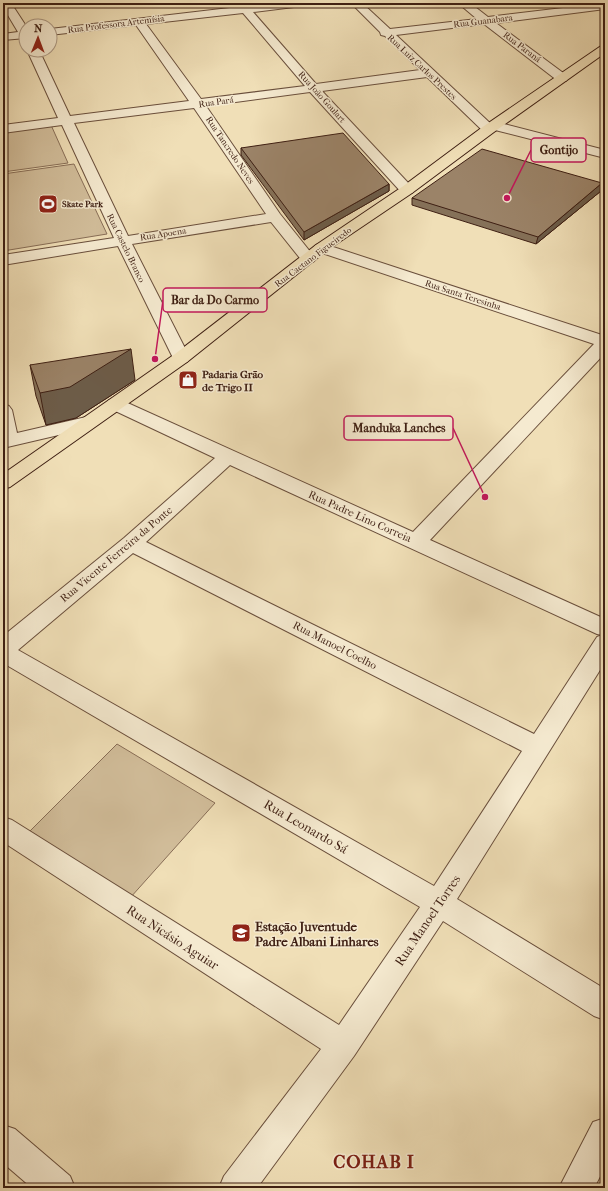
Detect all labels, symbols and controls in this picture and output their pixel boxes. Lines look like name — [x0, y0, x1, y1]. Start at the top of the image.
street label: Rua Guanabara — [453, 12, 514, 30]
street label: Rua Professora Artemísia — [67, 13, 166, 35]
north arrow — [18, 18, 58, 58]
text: N — [34, 22, 43, 35]
street label: Rua Paraná — [501, 30, 543, 65]
street label: Rua Luiz Carlos Prestes — [385, 32, 459, 102]
street label: Rua João Goulart — [296, 69, 348, 125]
street label: Rua Pará — [198, 94, 235, 109]
street label: Rua Tancredo Neves — [204, 114, 257, 186]
callout: Gontijo — [531, 138, 586, 162]
text: Gontijo — [540, 143, 578, 157]
sports icon: Skate Park — [37, 193, 59, 215]
place label: Skate Park — [62, 199, 103, 209]
street label: Rua Castelo Branco — [105, 212, 147, 284]
street label: Rua Apoena — [139, 225, 188, 243]
street label: Rua Caetano Figueiredo — [273, 225, 354, 289]
street label: Rua Santa Teresinha — [424, 278, 503, 312]
callout: Bar da Do Carmo — [163, 288, 267, 312]
text: Bar da Do Carmo — [171, 293, 259, 307]
place label: Padaria Grão de Trigo II — [202, 368, 264, 394]
shop icon: Padaria Grão de Trigo II — [177, 369, 199, 391]
callout: Manduka Lanches — [344, 416, 453, 440]
text: Manduka Lanches — [351, 421, 446, 435]
street label: Rua Padre Lino Correia — [306, 488, 414, 545]
street label: Rua Vicente Ferreira da Ponte — [58, 503, 176, 605]
street label: Rua Manoel Coelho — [291, 619, 379, 672]
street label: Rua Leonardo Sá — [261, 796, 351, 857]
street label: Rua Manoel Torres — [391, 872, 463, 969]
street label: Rua Nicásio Aguiar — [124, 902, 222, 973]
place label: Estação Juventude Padre Albani Linhares — [255, 919, 379, 949]
school or university icon: Estação Juventude Padre Albani Linhares — [230, 922, 252, 944]
district label: COHAB I — [333, 1152, 415, 1173]

